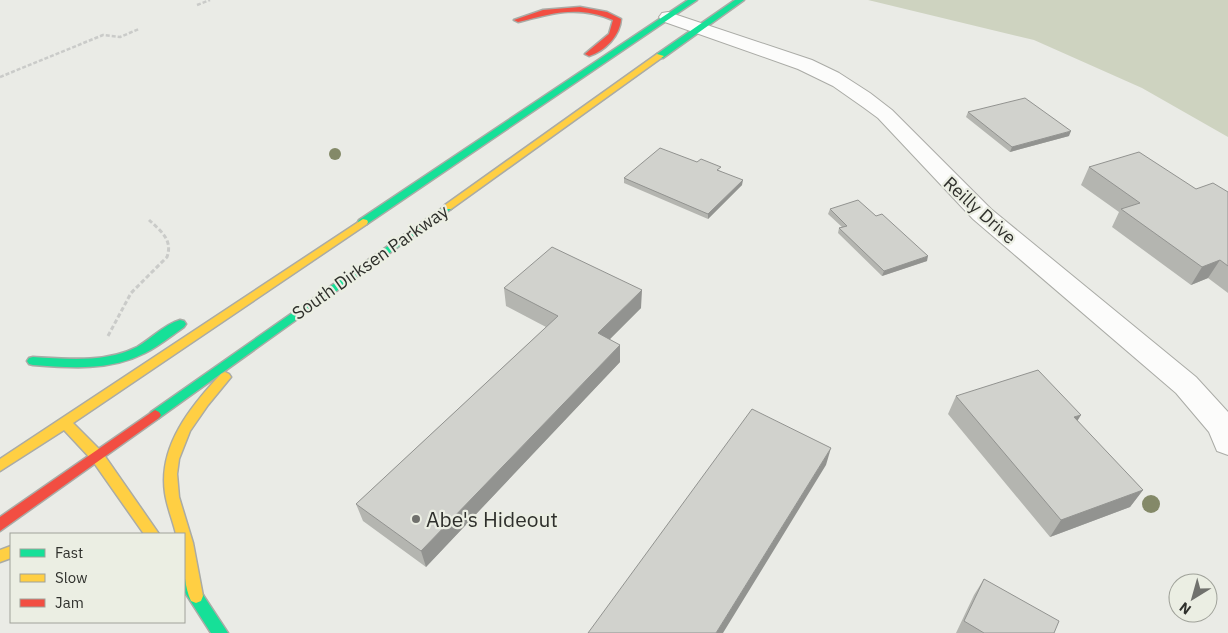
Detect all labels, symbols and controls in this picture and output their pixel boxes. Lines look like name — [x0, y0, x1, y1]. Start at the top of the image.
street label: Reilly Drive — [939, 171, 1021, 249]
street label: South Dirksen Parkway — [287, 199, 453, 325]
place label: Abe's Hideout — [426, 505, 558, 533]
marker: Abe's Hideout — [410, 513, 422, 525]
legend — [10, 533, 185, 623]
text: Fast — [55, 543, 83, 562]
text: Slow — [55, 568, 88, 587]
north arrow — [1168, 573, 1218, 623]
text: Jam — [55, 593, 84, 612]
text: N — [1176, 598, 1195, 619]

